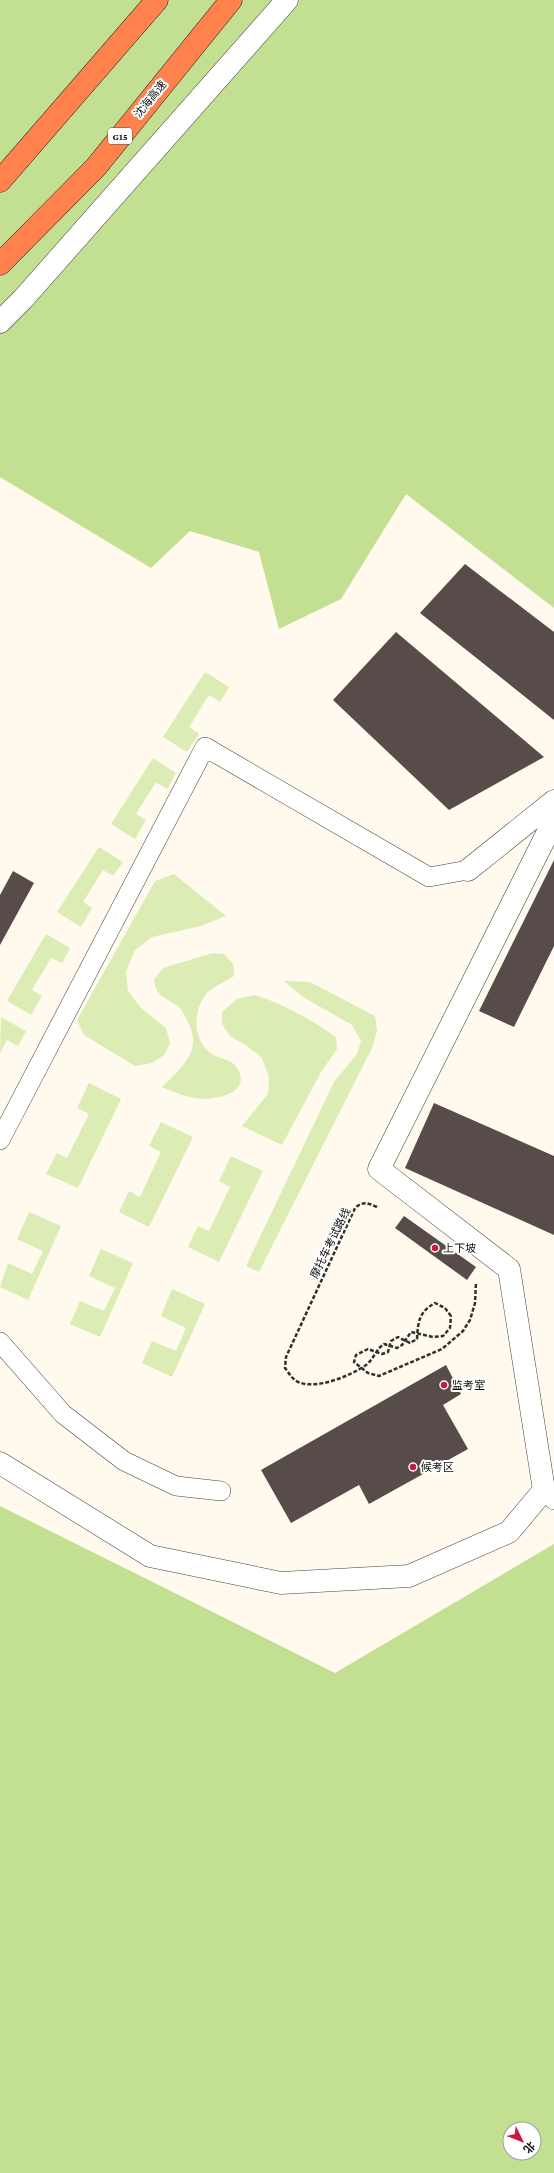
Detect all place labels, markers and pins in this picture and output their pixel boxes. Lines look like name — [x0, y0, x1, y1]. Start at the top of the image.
place label: 上下坡 — [443, 1242, 476, 1254]
marker: 上下坡 — [430, 1243, 440, 1253]
place label: 监考室 — [452, 1379, 485, 1391]
marker: 监考室 — [439, 1380, 449, 1390]
place label: 候考区 — [421, 1461, 454, 1473]
marker: 候考区 — [408, 1462, 418, 1472]

